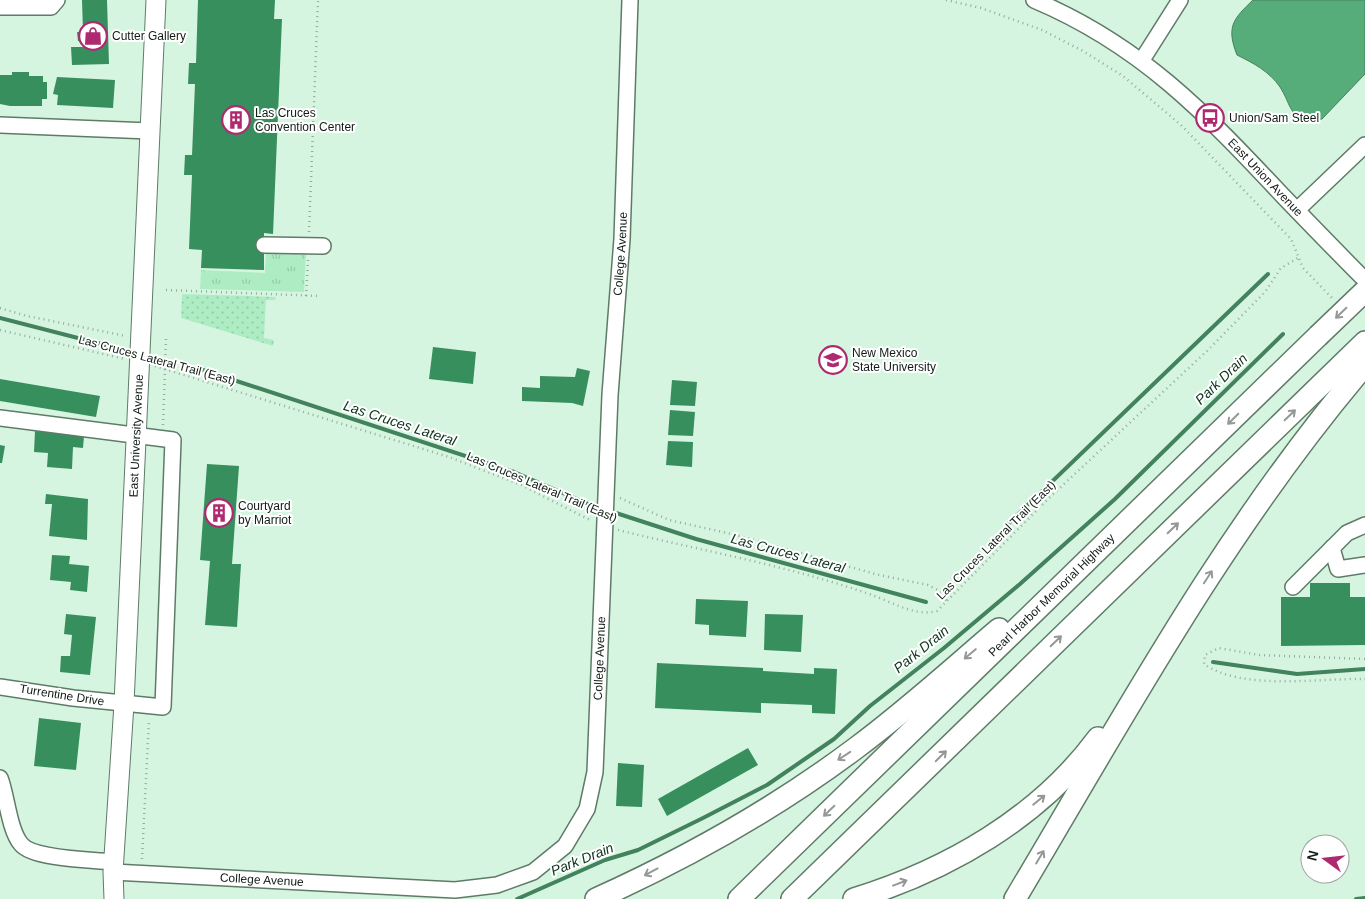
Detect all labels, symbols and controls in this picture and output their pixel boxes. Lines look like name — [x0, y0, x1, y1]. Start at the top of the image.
shop icon: Cutter Gallery — [78, 21, 108, 51]
place label: Cutter Gallery — [112, 29, 186, 43]
bus stop icon: Union/Sam Steel — [1195, 103, 1225, 133]
building icon: Las Cruces Convention Center — [221, 105, 251, 135]
place label: Las Cruces Convention Center — [255, 106, 355, 134]
place label: Union/Sam Steel — [1229, 111, 1319, 125]
street label: East Union Avenue — [1225, 136, 1306, 219]
street label: College Avenue — [611, 211, 630, 296]
one-way arrow — [1335, 307, 1348, 319]
street label: Las Cruces Lateral Trail (East) — [77, 332, 237, 388]
school or university icon: New Mexico State University — [818, 345, 848, 375]
place label: New Mexico State University — [852, 346, 936, 374]
water label: Park Drain — [1192, 350, 1250, 408]
street label: East University Avenue — [126, 373, 146, 498]
water label: Las Cruces Lateral — [342, 397, 459, 449]
one-way arrow — [1283, 409, 1296, 421]
one-way arrow — [1227, 413, 1240, 425]
street label: Las Cruces Lateral Trail (East) — [465, 449, 619, 525]
street label: Las Cruces Lateral Trail (East) — [934, 478, 1058, 602]
building icon: Courtyard by Marriot — [204, 498, 234, 528]
place label: Courtyard by Marriot — [238, 499, 292, 527]
one-way arrow — [1167, 522, 1179, 534]
water label: Las Cruces Lateral — [729, 530, 848, 576]
street label: Pearl Harbor Memorial Highway — [986, 531, 1118, 659]
one-way arrow — [1203, 571, 1213, 585]
street label: College Avenue — [591, 616, 608, 701]
water label: Park Drain — [890, 622, 952, 676]
one-way arrow — [1050, 636, 1062, 648]
one-way arrow — [964, 648, 977, 659]
street label: Turrentine Drive — [19, 681, 106, 709]
one-way arrow — [935, 750, 947, 762]
one-way arrow — [837, 751, 851, 762]
one-way arrow — [1032, 794, 1045, 806]
one-way arrow — [823, 805, 836, 817]
north arrow — [1300, 834, 1350, 884]
water label: Park Drain — [548, 839, 616, 879]
text: N — [1303, 849, 1321, 863]
one-way arrow — [1035, 851, 1045, 865]
one-way arrow — [644, 867, 659, 877]
street label: College Avenue — [219, 871, 304, 889]
one-way arrow — [892, 878, 907, 887]

